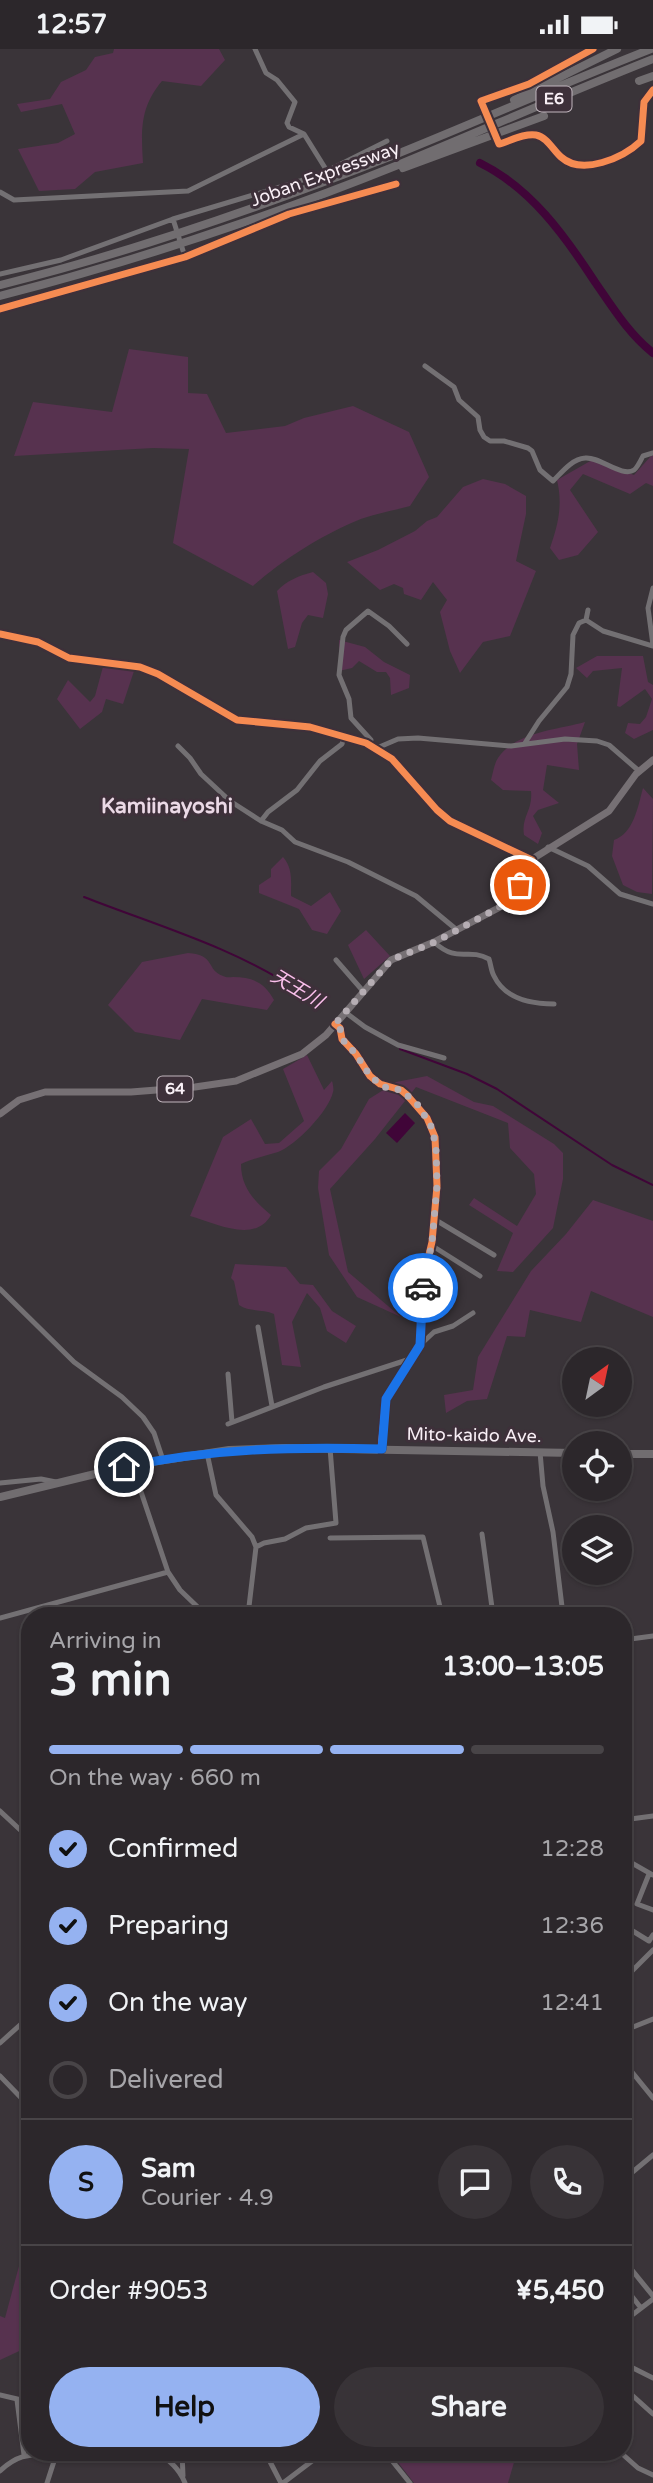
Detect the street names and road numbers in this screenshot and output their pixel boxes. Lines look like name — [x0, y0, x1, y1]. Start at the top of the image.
road number: E6 — [536, 87, 572, 111]
street label: Joban Expressway — [248, 137, 403, 211]
road number: 64 — [158, 1077, 192, 1101]
street label: Mito-kaido Ave. — [406, 1423, 542, 1447]

